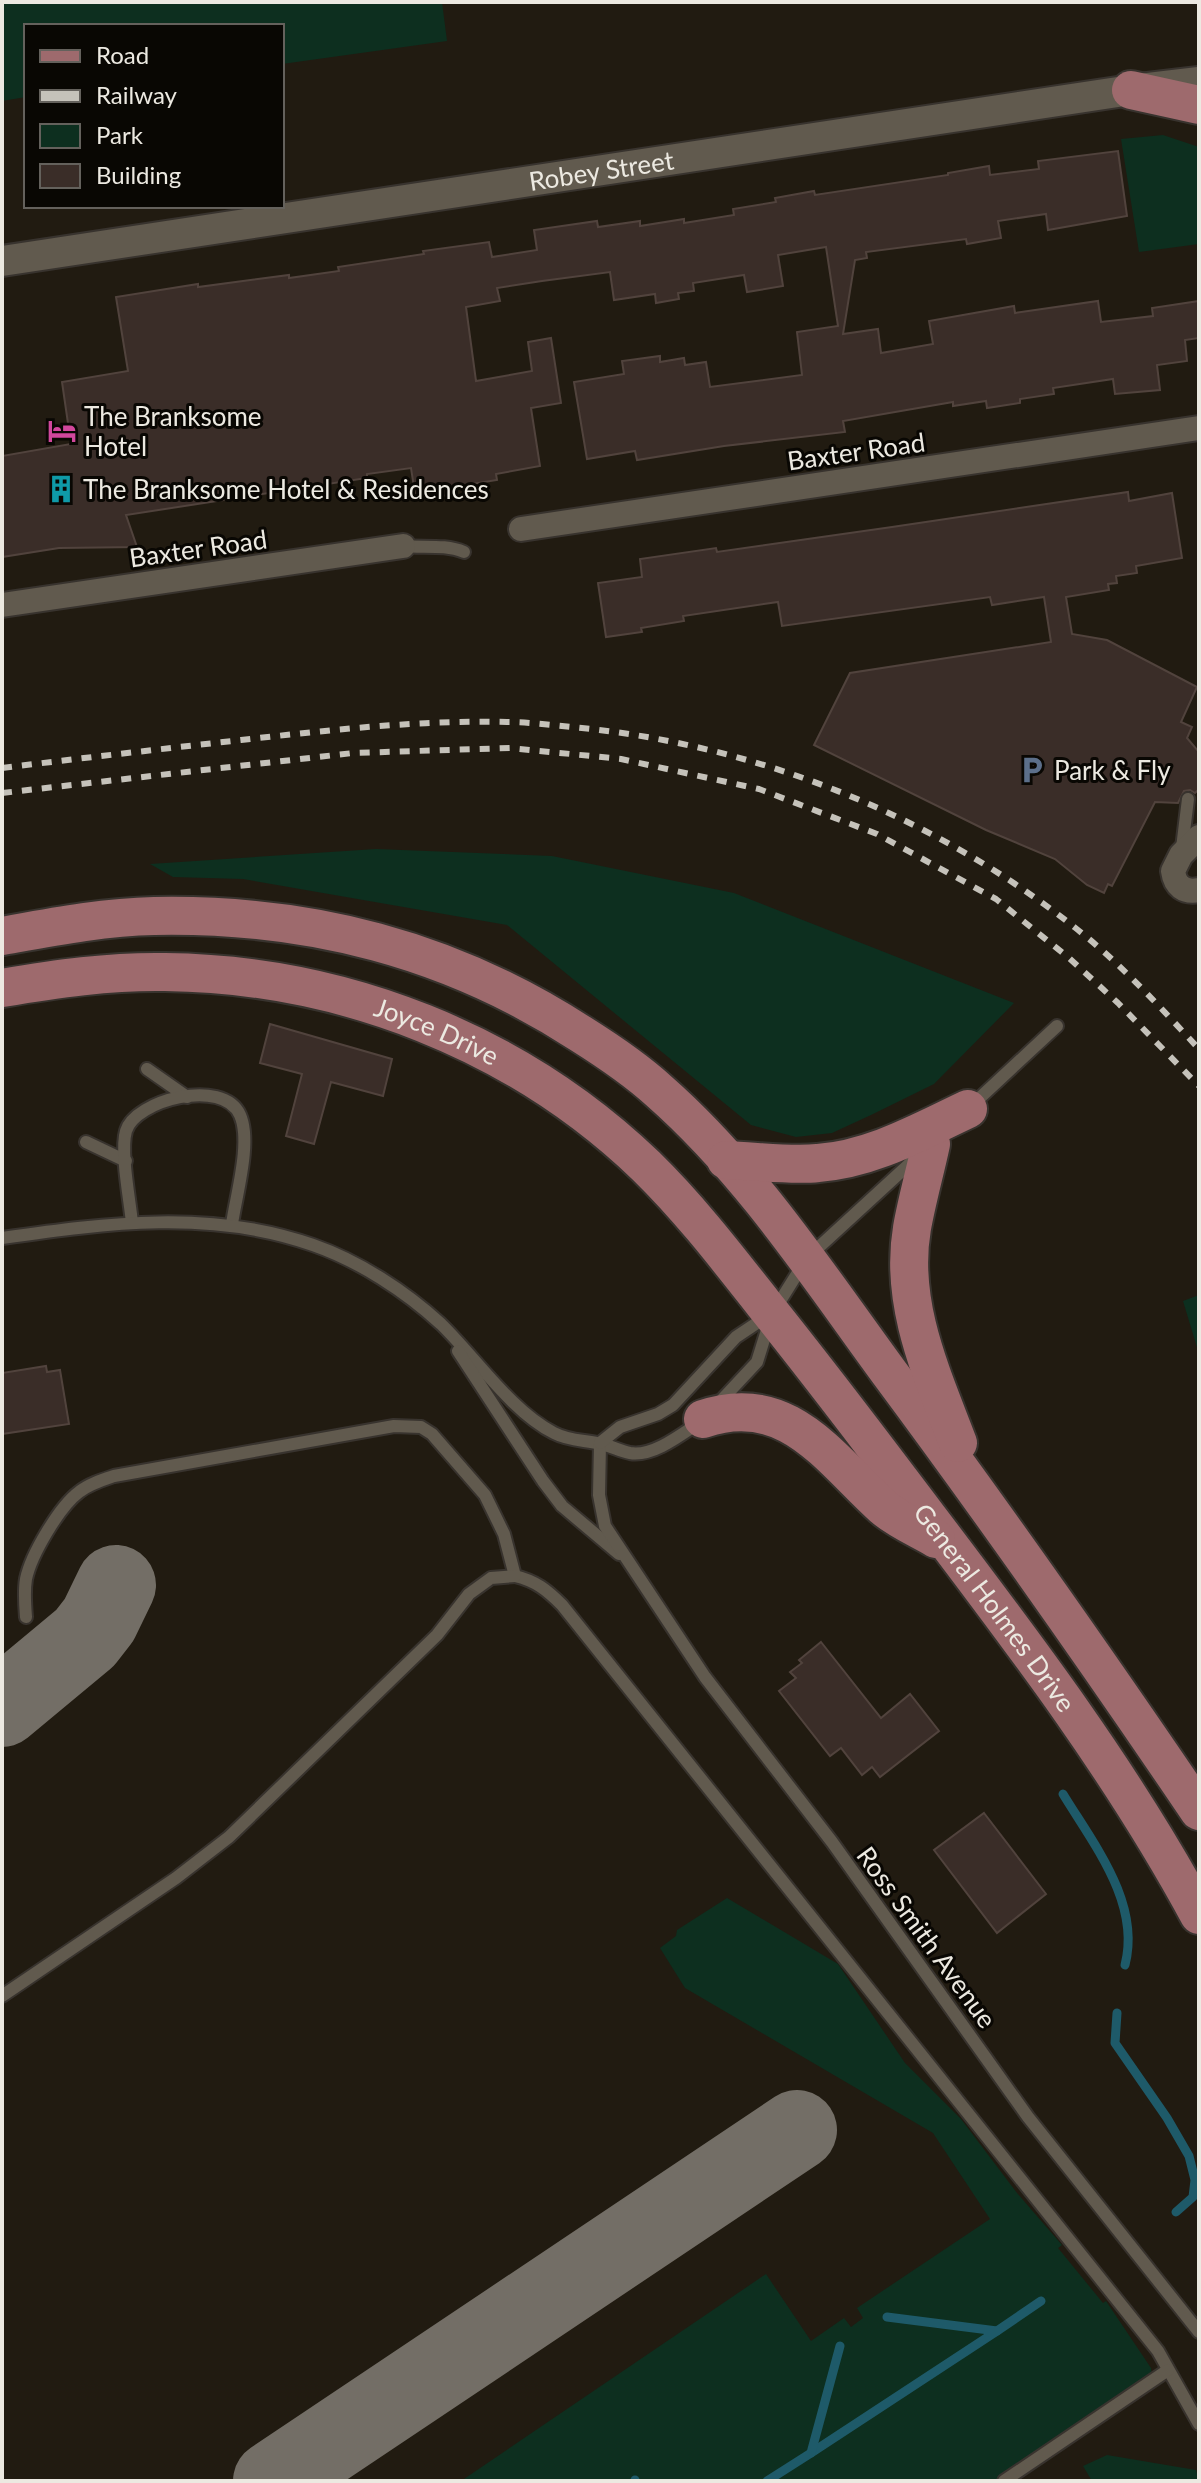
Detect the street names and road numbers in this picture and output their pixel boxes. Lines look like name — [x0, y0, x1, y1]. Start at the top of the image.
street label: Robey Street — [527, 143, 676, 197]
street label: Baxter Road — [785, 426, 927, 476]
street label: Baxter Road — [127, 523, 269, 573]
street label: Joyce Drive — [370, 991, 505, 1072]
street label: General Holmes Drive — [907, 1497, 1083, 1718]
street label: Ross Smith Avenue — [850, 1840, 1004, 2034]

